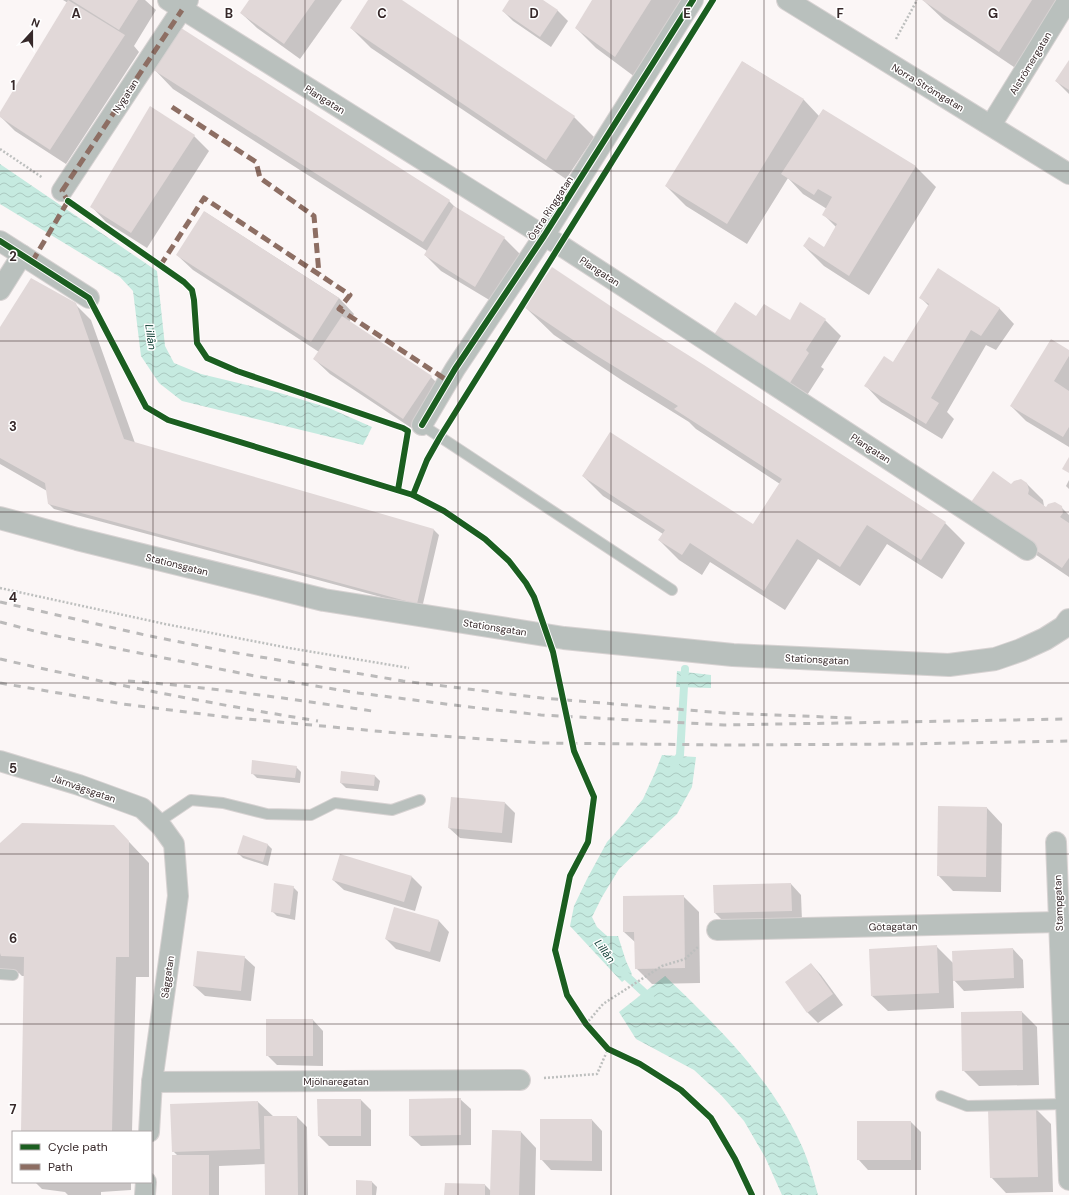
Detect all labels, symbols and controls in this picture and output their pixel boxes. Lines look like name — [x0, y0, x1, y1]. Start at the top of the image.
text: A — [71, 5, 81, 22]
text: B — [225, 5, 233, 22]
text: C — [377, 5, 387, 22]
text: D — [529, 5, 539, 22]
text: E — [683, 5, 691, 22]
text: F — [836, 5, 844, 22]
text: G — [988, 5, 998, 22]
north arrow — [12, 12, 52, 52]
text: N — [29, 15, 42, 31]
street label: Alströmergatan — [1007, 29, 1054, 97]
street label: Norra Strömgatan — [889, 61, 967, 114]
text: 1 — [11, 77, 15, 94]
street label: Nygatan — [110, 77, 141, 116]
street label: Plangatan — [302, 82, 348, 117]
street label: Östra Ringgatan — [525, 174, 576, 243]
text: 2 — [9, 248, 17, 265]
street label: Plangatan — [577, 254, 622, 289]
water label: Lillån — [142, 323, 160, 351]
text: 3 — [9, 418, 17, 435]
street label: Plangatan — [848, 431, 893, 466]
street label: Stationsgatan — [144, 550, 210, 579]
text: 4 — [9, 589, 17, 606]
street label: Stationsgatan — [462, 616, 528, 639]
street label: Stationsgatan — [785, 651, 850, 668]
text: 5 — [9, 760, 17, 777]
street label: Järnvägsgatan — [50, 771, 118, 806]
street label: Stampgatan — [1051, 874, 1066, 931]
street label: Götagatan — [869, 920, 918, 933]
text: 6 — [9, 930, 17, 947]
water label: Lillån — [592, 936, 618, 966]
street label: Såggatan — [158, 955, 177, 999]
street label: Mjölnaregatan — [303, 1075, 369, 1088]
text: 7 — [10, 1101, 17, 1118]
legend — [12, 1131, 152, 1183]
text: Cycle path — [48, 1139, 108, 1155]
text: Path — [48, 1159, 73, 1175]

